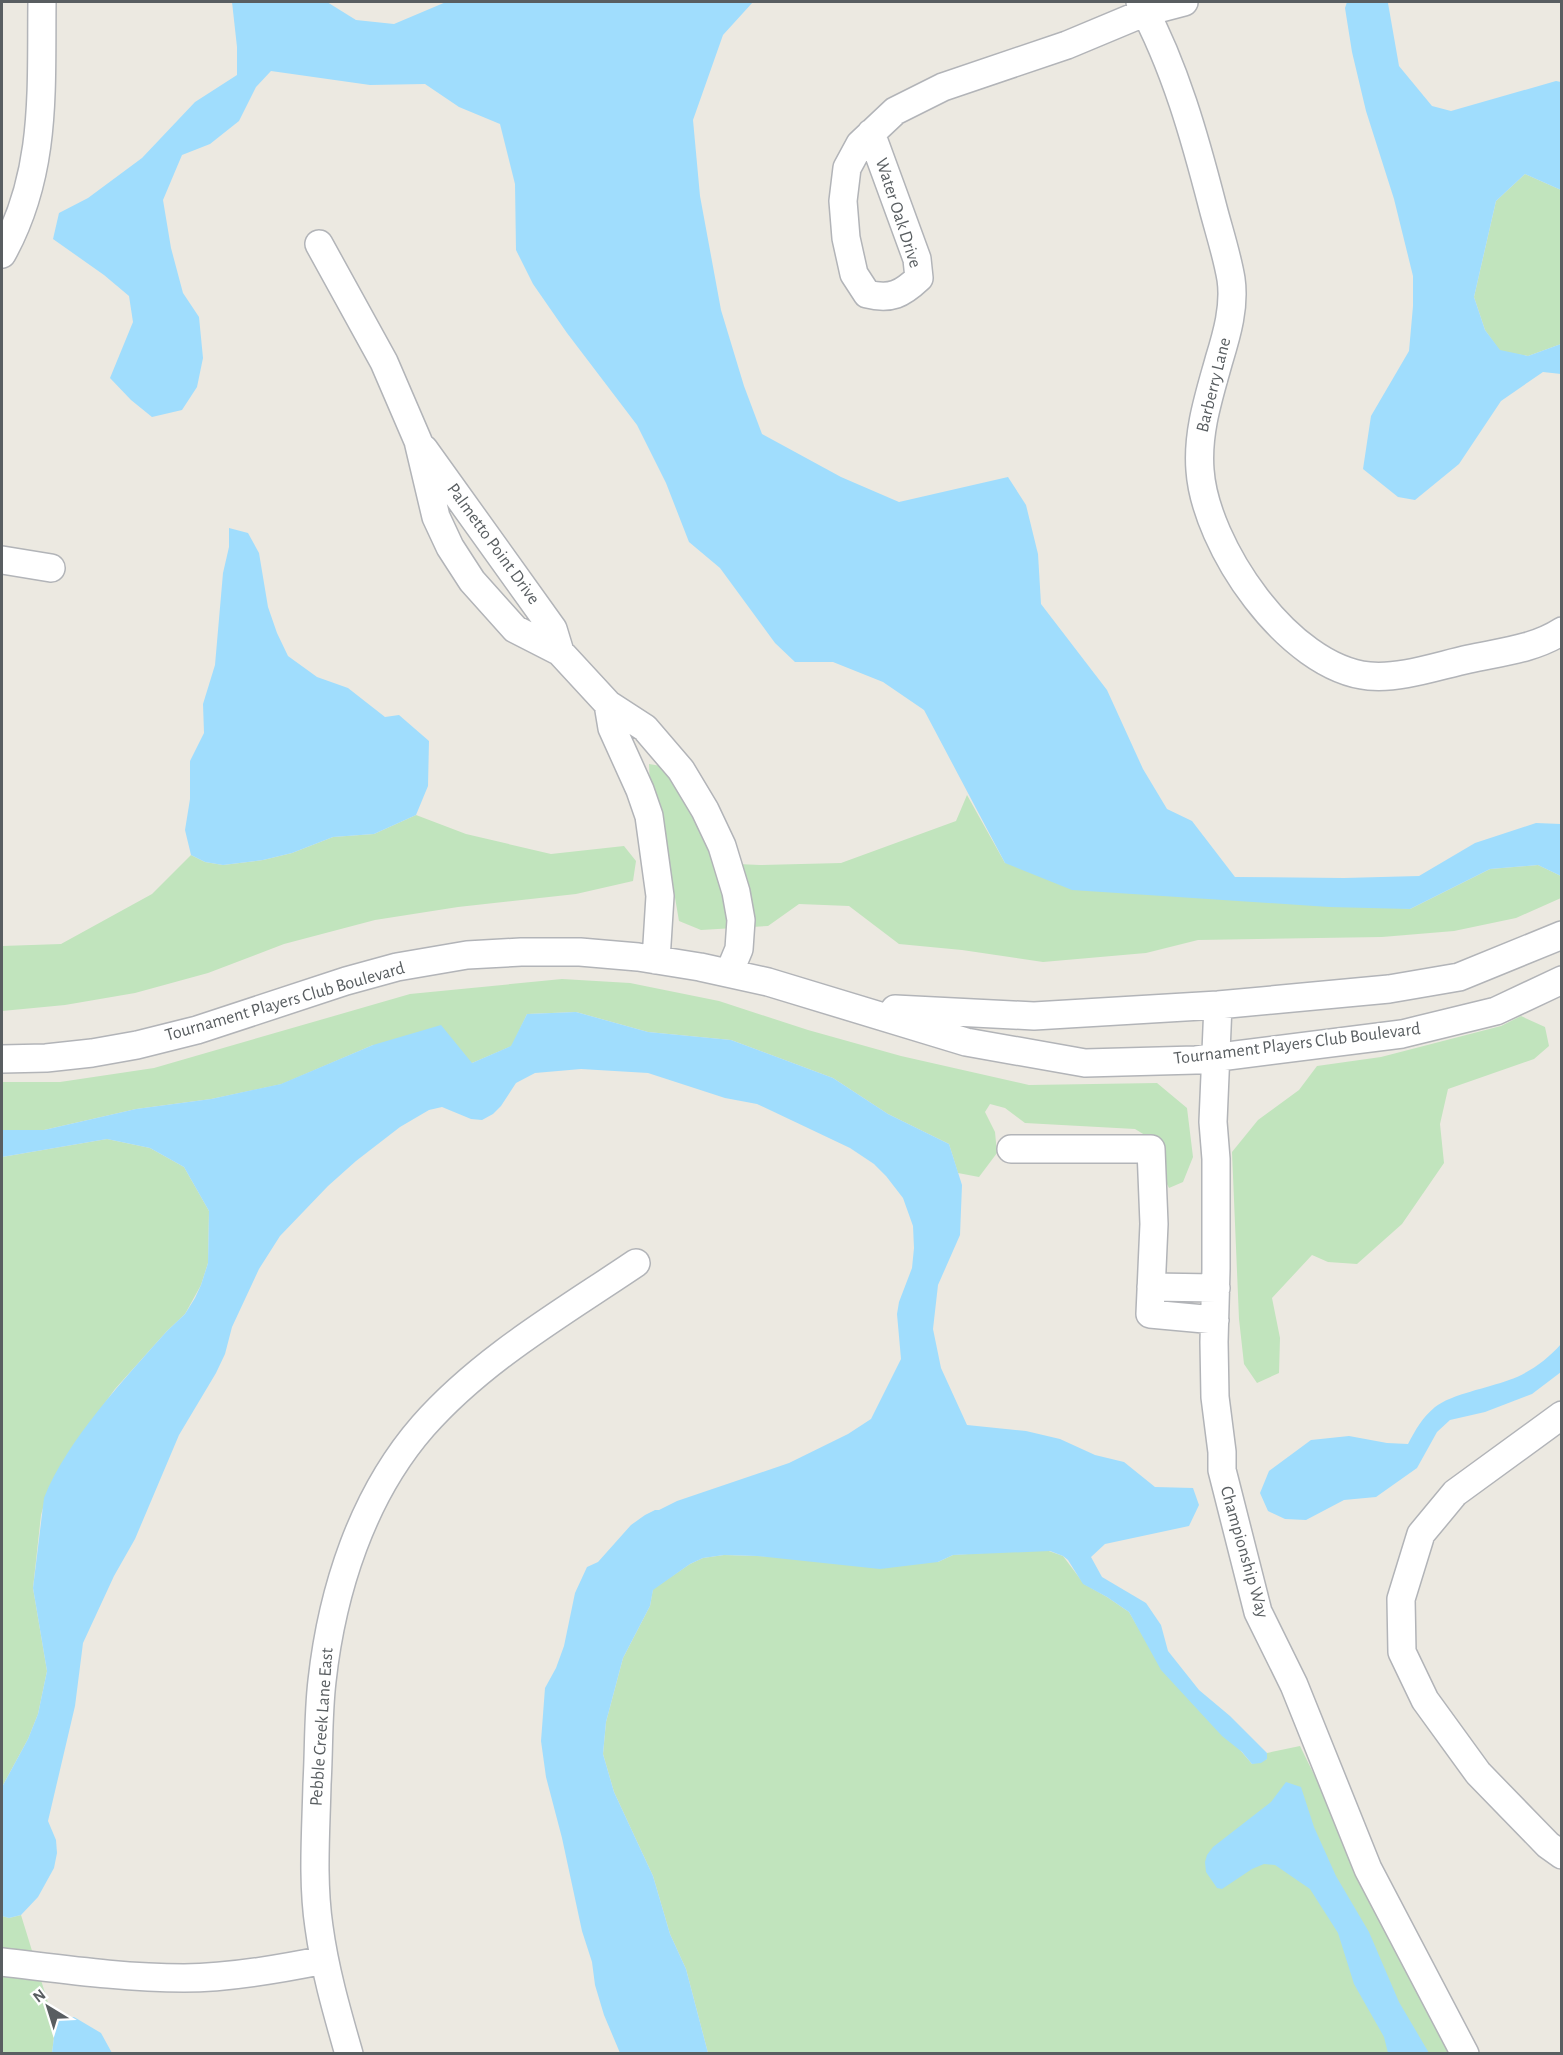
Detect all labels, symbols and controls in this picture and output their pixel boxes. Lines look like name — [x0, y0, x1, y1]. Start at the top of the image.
street label: Water Oak Drive — [872, 156, 924, 270]
street label: Barberry Lane — [1194, 336, 1234, 434]
street label: Palmetto Point Drive — [443, 480, 543, 608]
street label: Tournament Players Club Boulevard — [163, 959, 407, 1045]
street label: Tournament Players Club Boulevard — [1173, 1020, 1421, 1068]
street label: Championship Way — [1217, 1484, 1271, 1620]
street label: Pebble Creek Lane East — [307, 1647, 337, 1807]
north arrow — [18, 1977, 78, 2037]
text: N — [30, 1986, 49, 2006]

